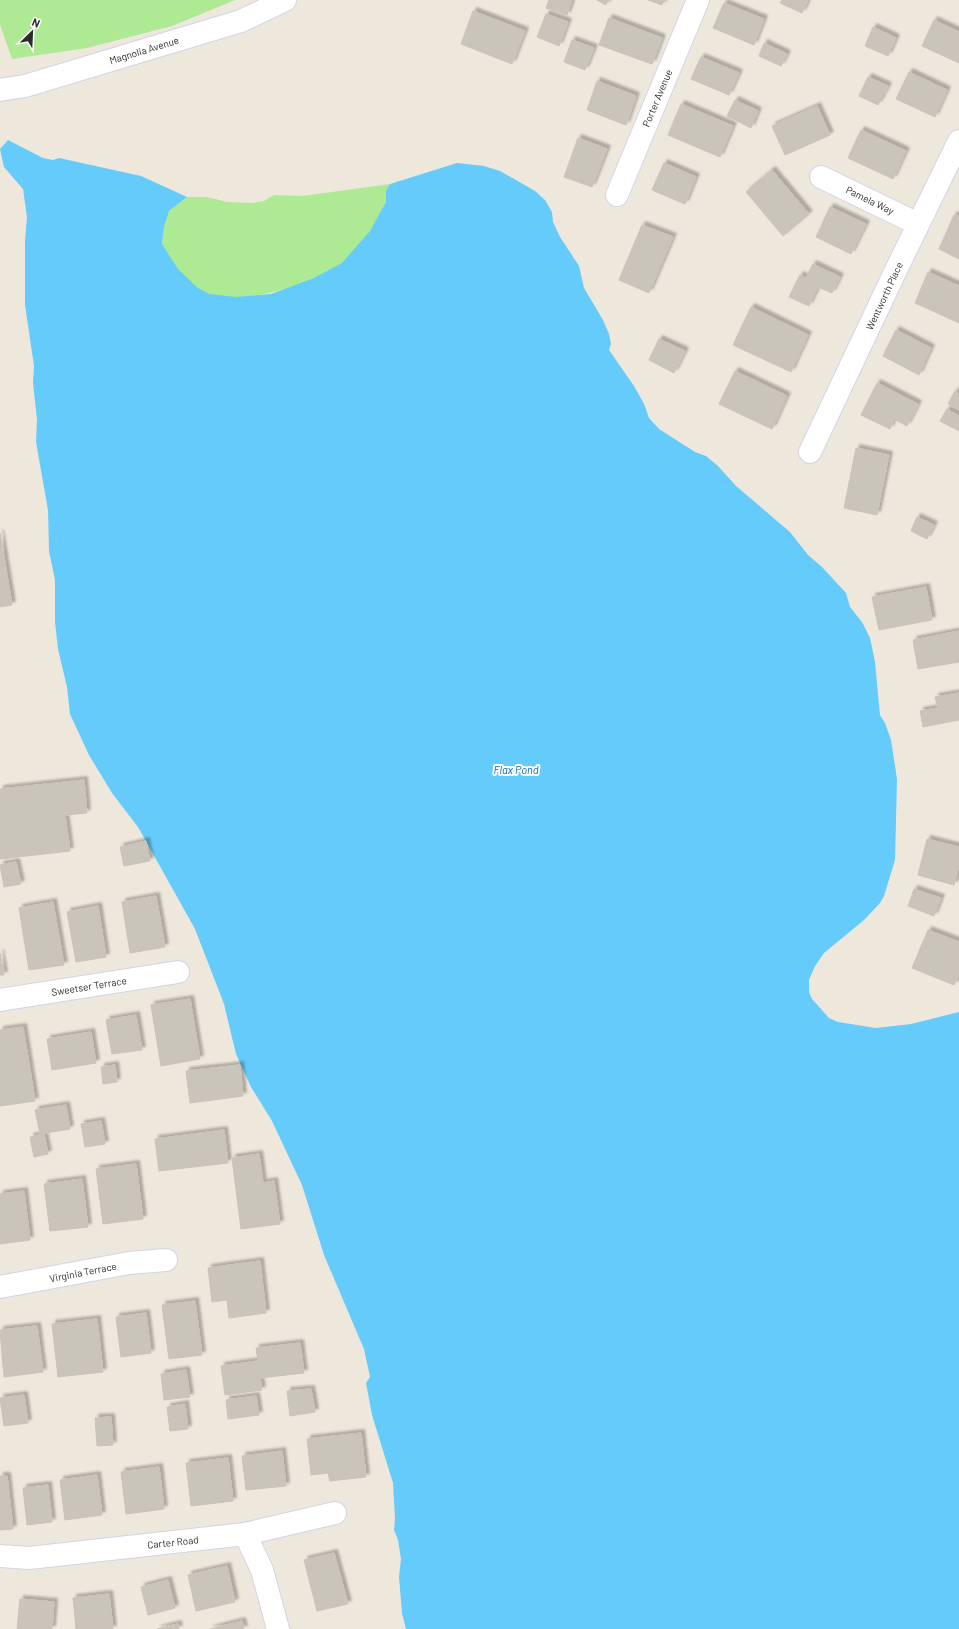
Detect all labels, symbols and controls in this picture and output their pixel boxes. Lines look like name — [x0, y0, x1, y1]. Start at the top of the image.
north arrow — [12, 12, 52, 52]
text: N — [30, 15, 42, 30]
street label: Magnolia Avenue — [108, 34, 180, 66]
street label: Porter Avenue — [640, 67, 674, 129]
street label: Pamela Way — [844, 183, 896, 217]
street label: Wentworth Place — [863, 260, 905, 332]
water label: Flax Pond — [494, 763, 539, 776]
street label: Sweetser Terrace — [50, 974, 128, 998]
street label: Virginia Terrace — [48, 1260, 118, 1284]
street label: Carter Road — [147, 1533, 199, 1551]

